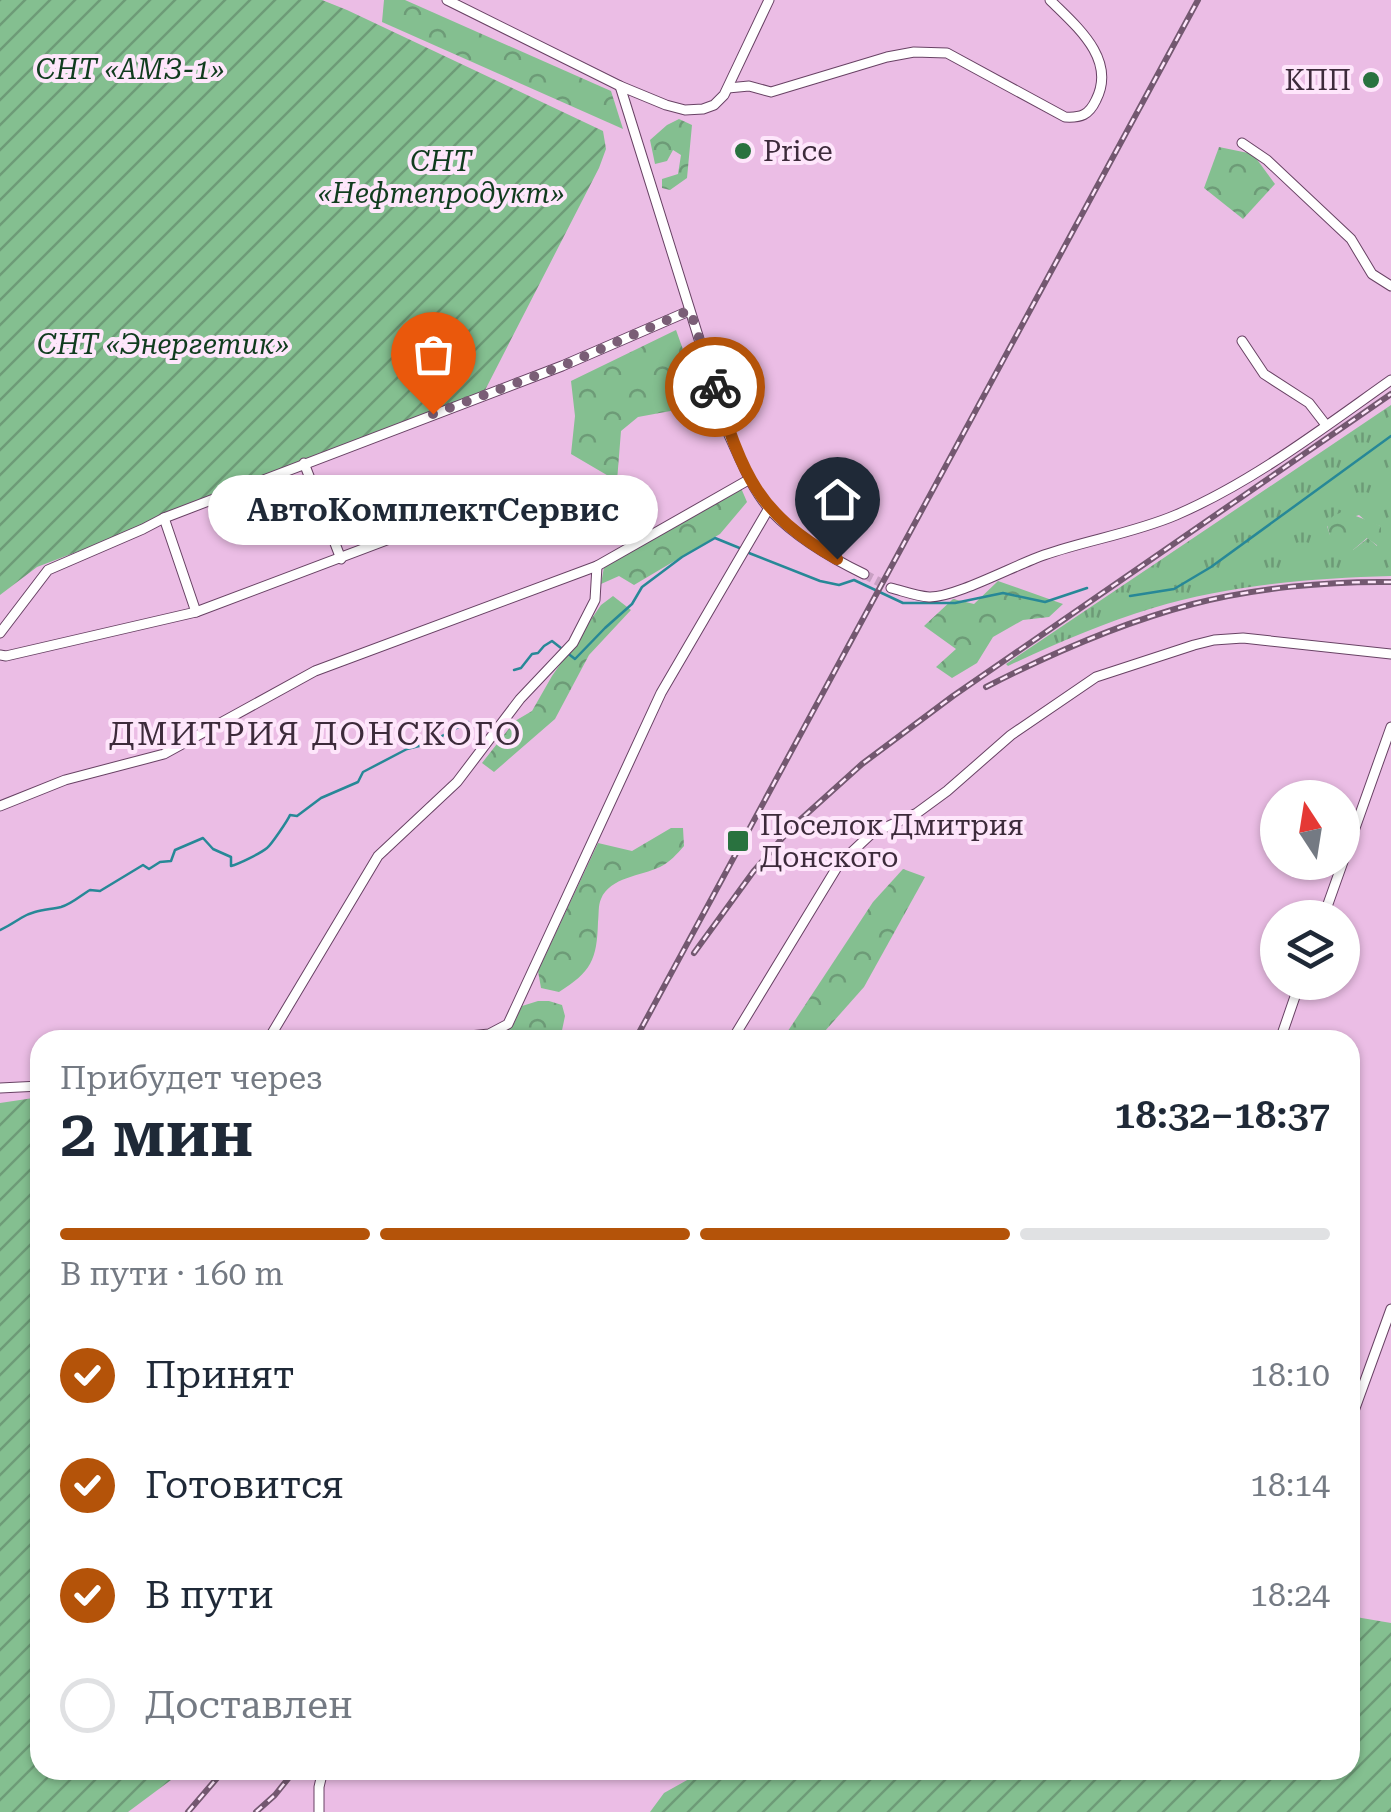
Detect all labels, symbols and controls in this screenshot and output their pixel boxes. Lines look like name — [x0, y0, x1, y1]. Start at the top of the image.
park label: СНТ «АМЗ-1» — [36, 53, 224, 86]
place label: КПП — [1285, 64, 1351, 97]
marker: КПП — [1360, 69, 1382, 91]
place label: Price — [763, 135, 833, 168]
marker: Price — [732, 140, 754, 162]
park label: СНТ «Нефтепродукт» — [318, 145, 564, 210]
pin — [391, 312, 476, 415]
icon: bag — [406, 327, 461, 382]
park label: СНТ «Энергетик» — [37, 328, 289, 361]
courier — [665, 337, 765, 437]
icon: bike — [688, 360, 743, 415]
pin — [795, 457, 880, 560]
icon: home — [810, 472, 865, 527]
callout: АвтоКомплектСервис — [208, 474, 658, 544]
text: АвтоКомплектСервис — [247, 491, 619, 529]
district label: ДМИТРИЯ ДОНСКОГО — [109, 715, 523, 753]
north arrow — [1260, 780, 1360, 880]
map controls — [1260, 780, 1360, 1000]
place label: Поселок Дмитрия Донского — [760, 809, 1024, 874]
marker: Поселок Дмитрия Донского — [725, 828, 751, 854]
button: layers — [1260, 900, 1360, 1000]
text: Прибудет через — [60, 1059, 323, 1097]
text: 18:32–18:37 — [1114, 1093, 1330, 1137]
text: 2 мин — [60, 1096, 253, 1172]
text: В пути · 160 m — [60, 1255, 284, 1293]
icon: check — [60, 1348, 115, 1403]
text: Принят — [145, 1353, 295, 1397]
text: 18:10 — [1250, 1356, 1330, 1394]
icon: check — [60, 1458, 115, 1513]
text: Готовится — [145, 1463, 344, 1507]
text: 18:14 — [1250, 1466, 1330, 1504]
icon: check — [60, 1568, 115, 1623]
text: В пути — [145, 1573, 274, 1617]
text: 18:24 — [1250, 1576, 1330, 1614]
text: Доставлен — [145, 1683, 353, 1727]

